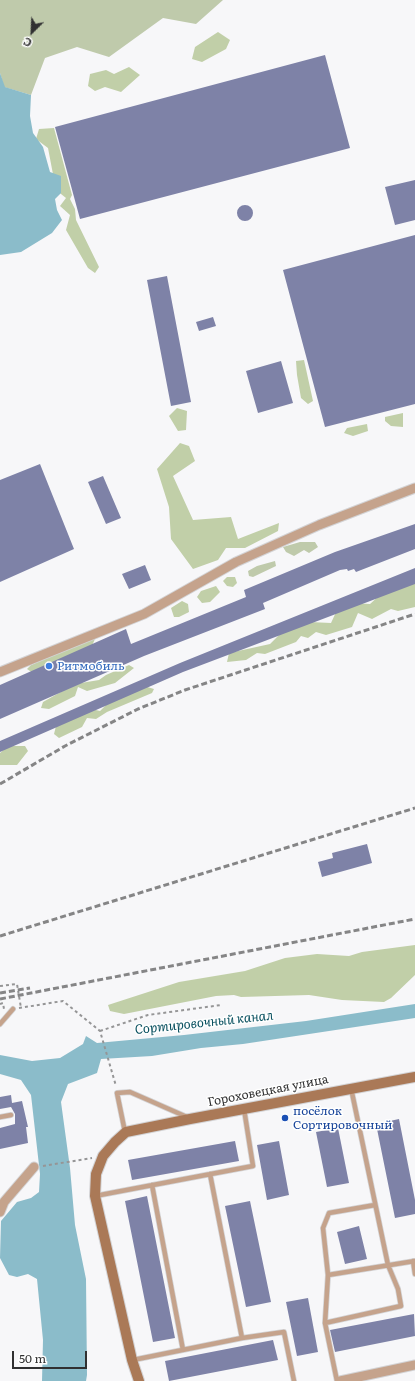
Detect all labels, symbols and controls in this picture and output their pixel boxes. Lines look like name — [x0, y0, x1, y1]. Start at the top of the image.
north arrow — [12, 12, 52, 52]
text: С — [20, 34, 34, 52]
place label: Ритмобиль — [57, 659, 125, 673]
marker: Ритмобиль — [44, 661, 54, 671]
water label: Сортировочный канал — [134, 1008, 274, 1038]
street label: Гороховецкая улица — [206, 1072, 330, 1110]
place label: посёлок Сортировочный — [293, 1104, 393, 1132]
marker: посёлок Сортировочный — [280, 1113, 290, 1123]
scale bar — [14, 1343, 89, 1369]
text: 50 m — [19, 1349, 46, 1367]

